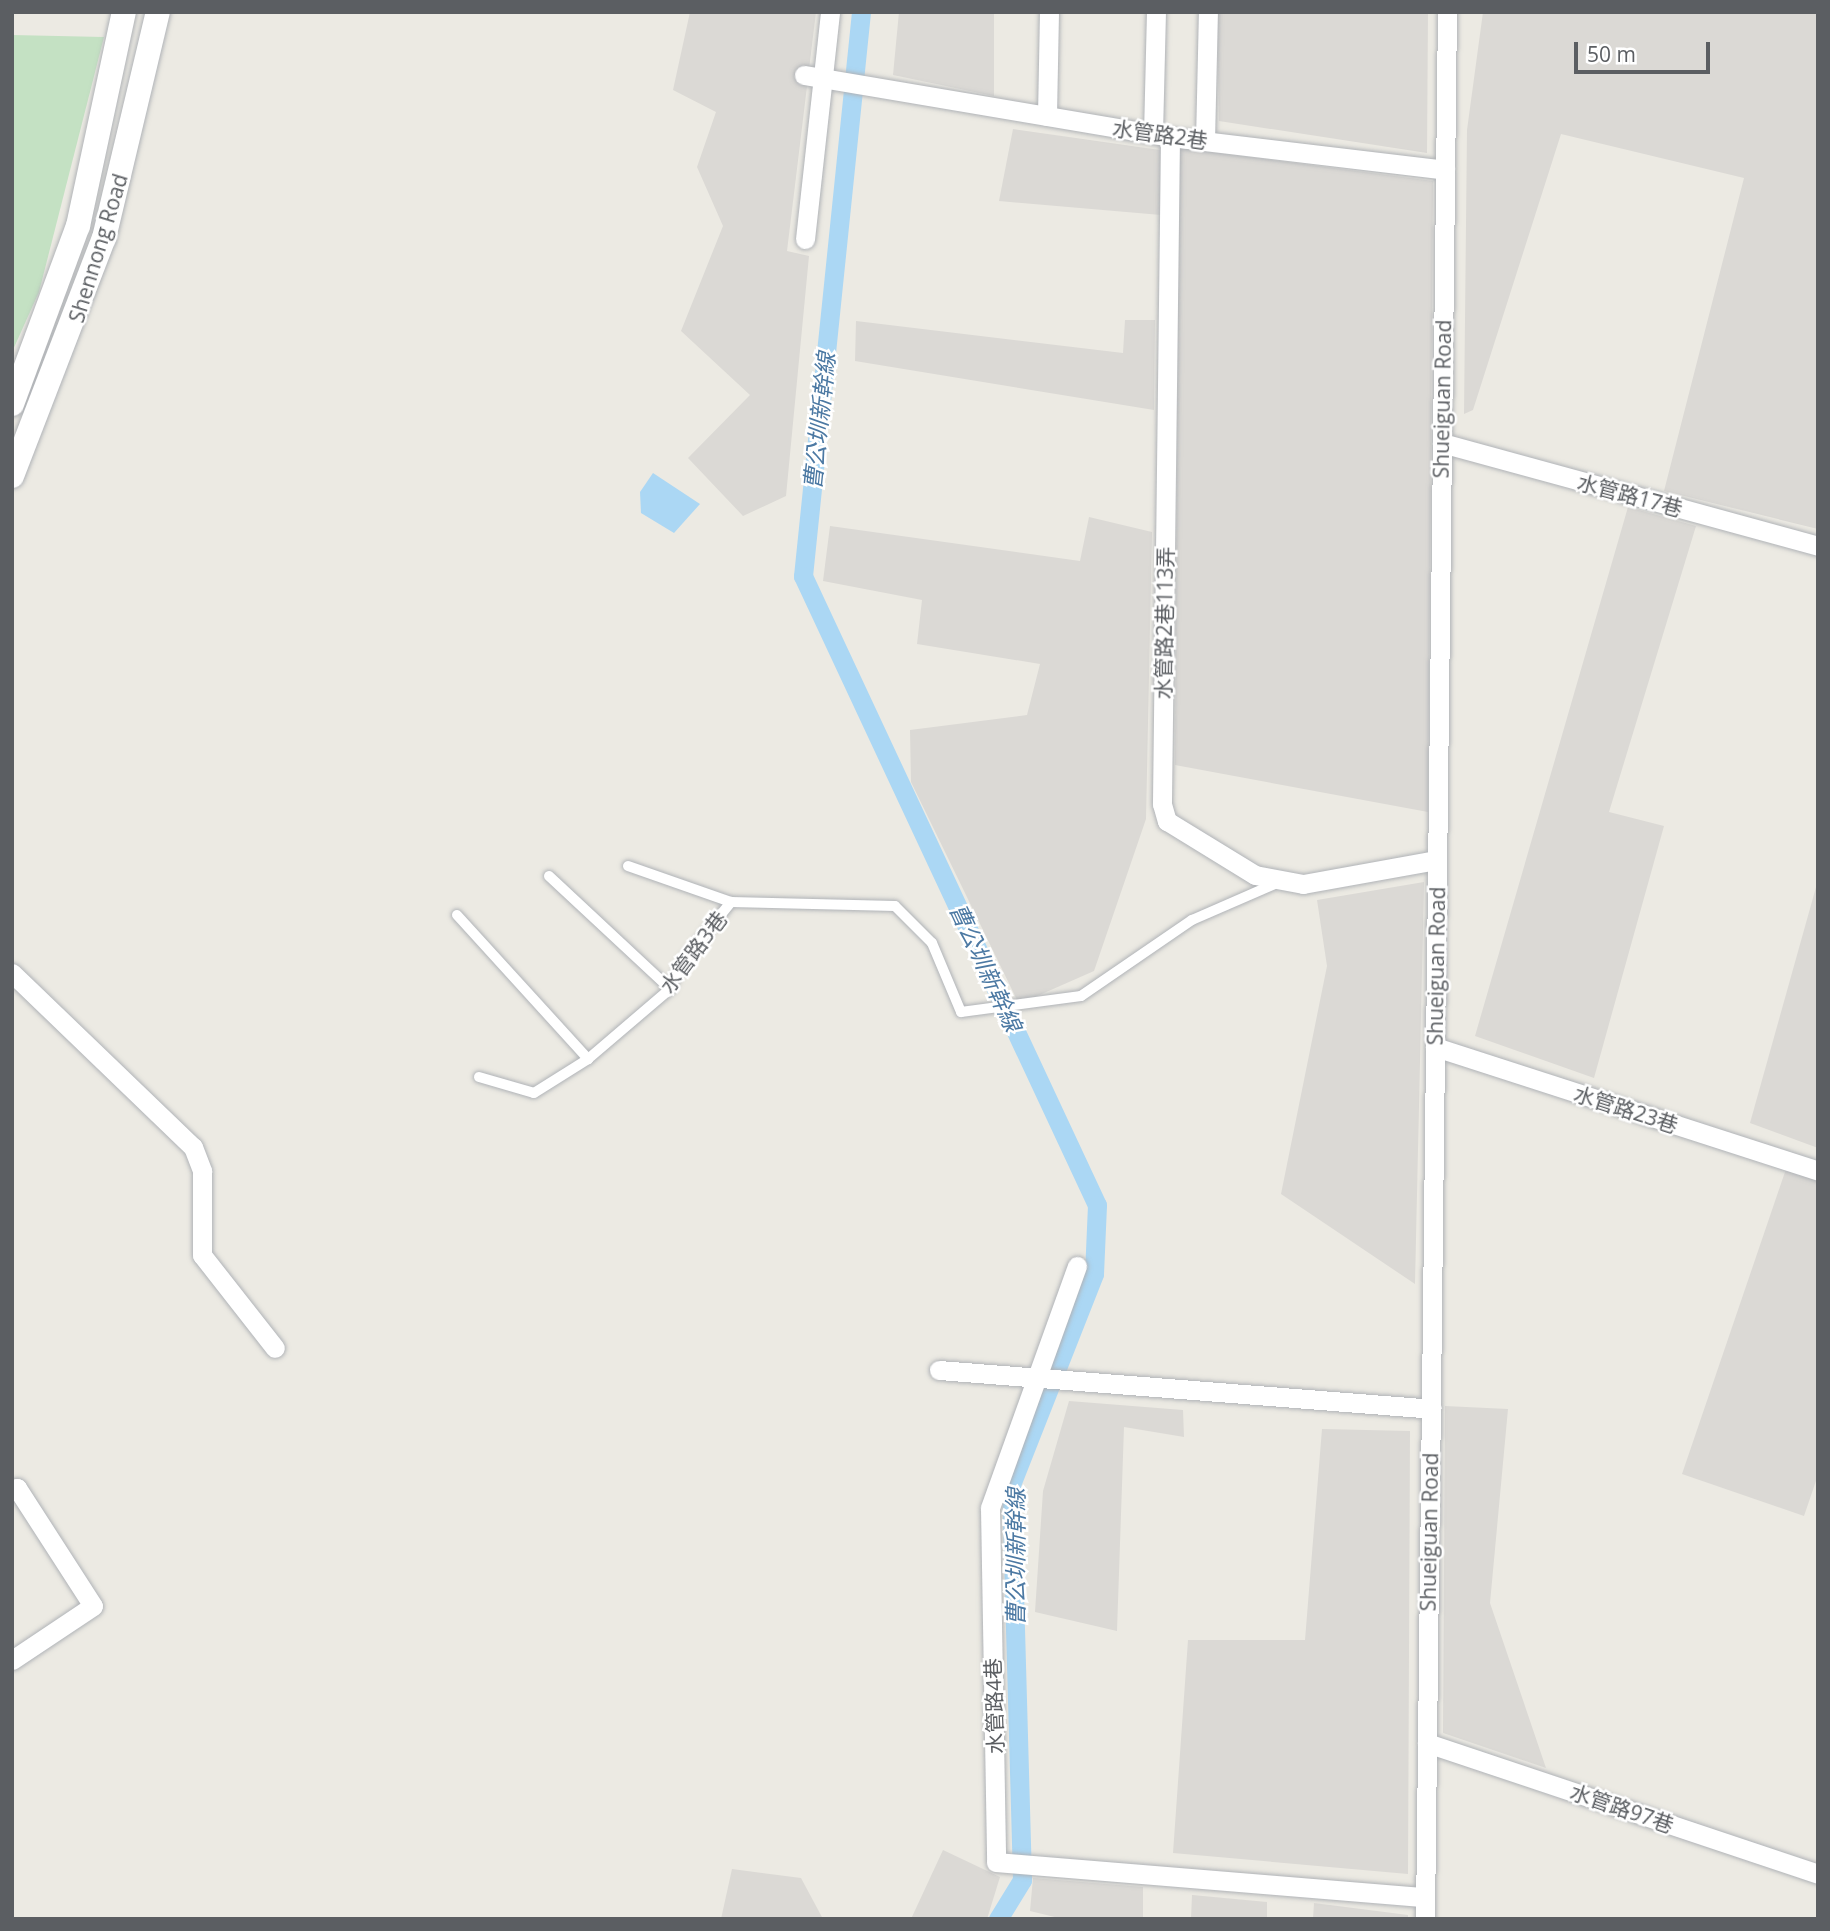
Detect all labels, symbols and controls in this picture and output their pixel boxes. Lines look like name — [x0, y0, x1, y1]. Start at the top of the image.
scale bar — [1578, 28, 1714, 72]
text: 50 m — [1587, 40, 1636, 68]
street label: 水管路2巷 — [1111, 115, 1209, 153]
street label: Shennong Road — [63, 170, 133, 326]
street label: Shueiguan Road — [1428, 319, 1456, 479]
water label: 曹公圳新幹線 — [798, 351, 840, 491]
street label: 水管路17巷 — [1575, 469, 1685, 521]
street label: 水管路2巷113弄 — [1150, 546, 1178, 700]
street label: Shueiguan Road — [1422, 886, 1450, 1046]
water label: 曹公圳新幹線 — [944, 899, 1028, 1035]
street label: 水管路3巷 — [654, 906, 732, 998]
street label: 水管路23巷 — [1571, 1080, 1681, 1138]
street label: Shueiguan Road — [1415, 1452, 1443, 1612]
water label: 曹公圳新幹線 — [1001, 1488, 1029, 1626]
street label: 水管路4巷 — [980, 1658, 1008, 1754]
street label: 水管路97巷 — [1567, 1779, 1677, 1837]

